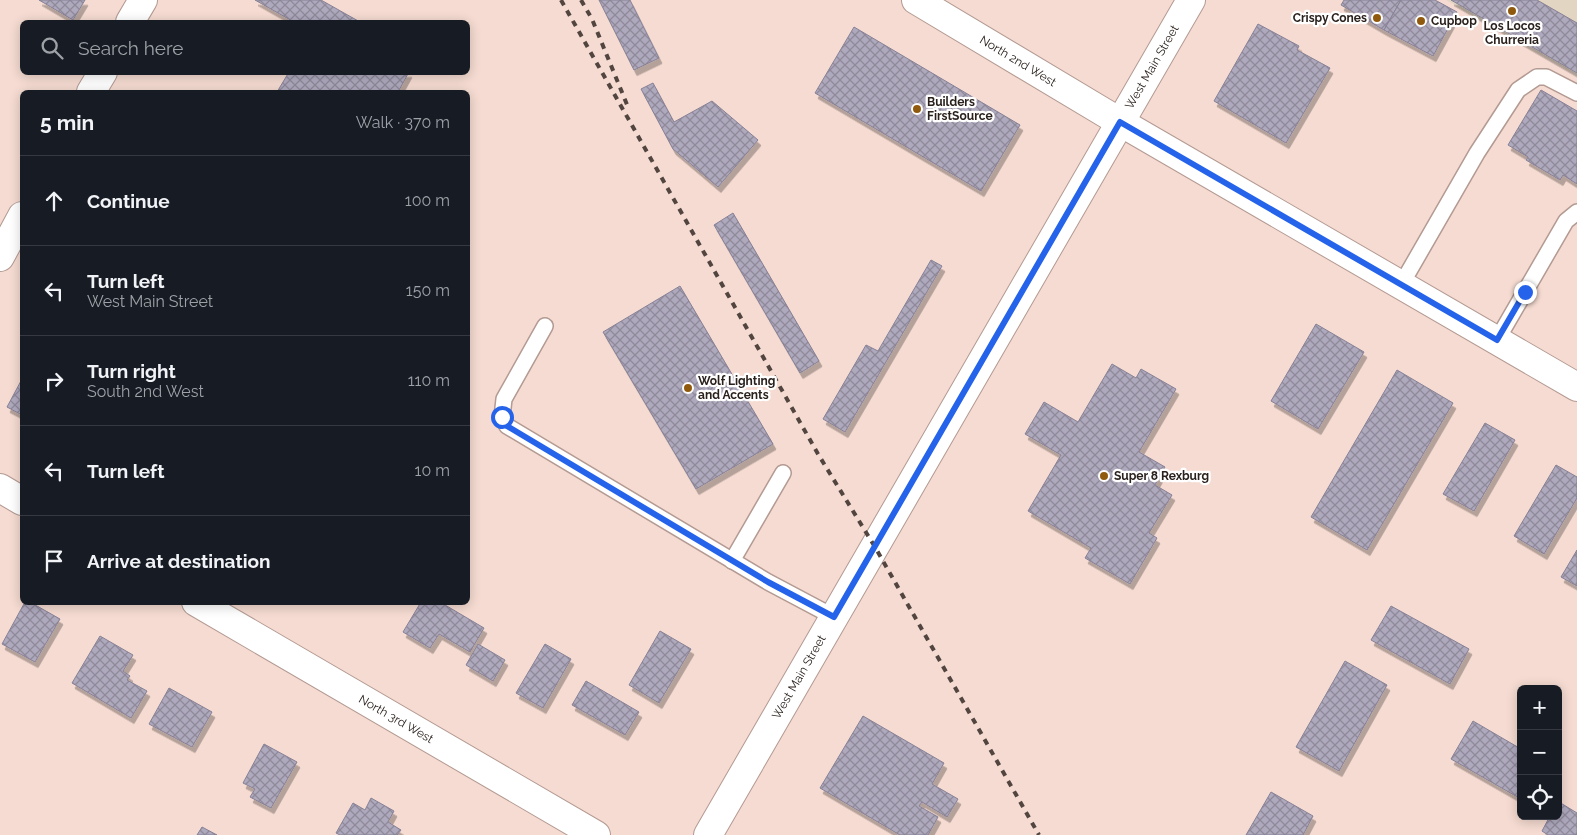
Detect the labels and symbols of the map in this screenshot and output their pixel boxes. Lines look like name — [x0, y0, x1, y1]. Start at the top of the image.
marker: Los Locos Churreria — [1506, 5, 1518, 17]
place label: Crispy Cones — [1293, 11, 1367, 25]
marker: Crispy Cones — [1371, 12, 1383, 24]
place label: Cupbop — [1431, 14, 1477, 28]
marker: Cupbop — [1415, 15, 1427, 27]
place label: Los Locos Churreria — [1483, 19, 1541, 47]
street label: West Main Street — [1122, 23, 1182, 111]
street label: North 2nd West — [977, 33, 1059, 89]
place label: Builders FirstSource — [927, 95, 993, 123]
marker: Builders FirstSource — [911, 103, 923, 115]
route end — [1514, 281, 1537, 304]
place label: Wolf Lighting and Accents — [698, 374, 775, 402]
marker: Wolf Lighting and Accents — [682, 382, 694, 394]
route start — [491, 406, 514, 429]
place label: Super 8 Rexburg — [1114, 469, 1209, 483]
marker: Super 8 Rexburg — [1098, 470, 1110, 482]
street label: West Main Street — [769, 633, 829, 721]
street label: North 3rd West — [356, 692, 436, 746]

